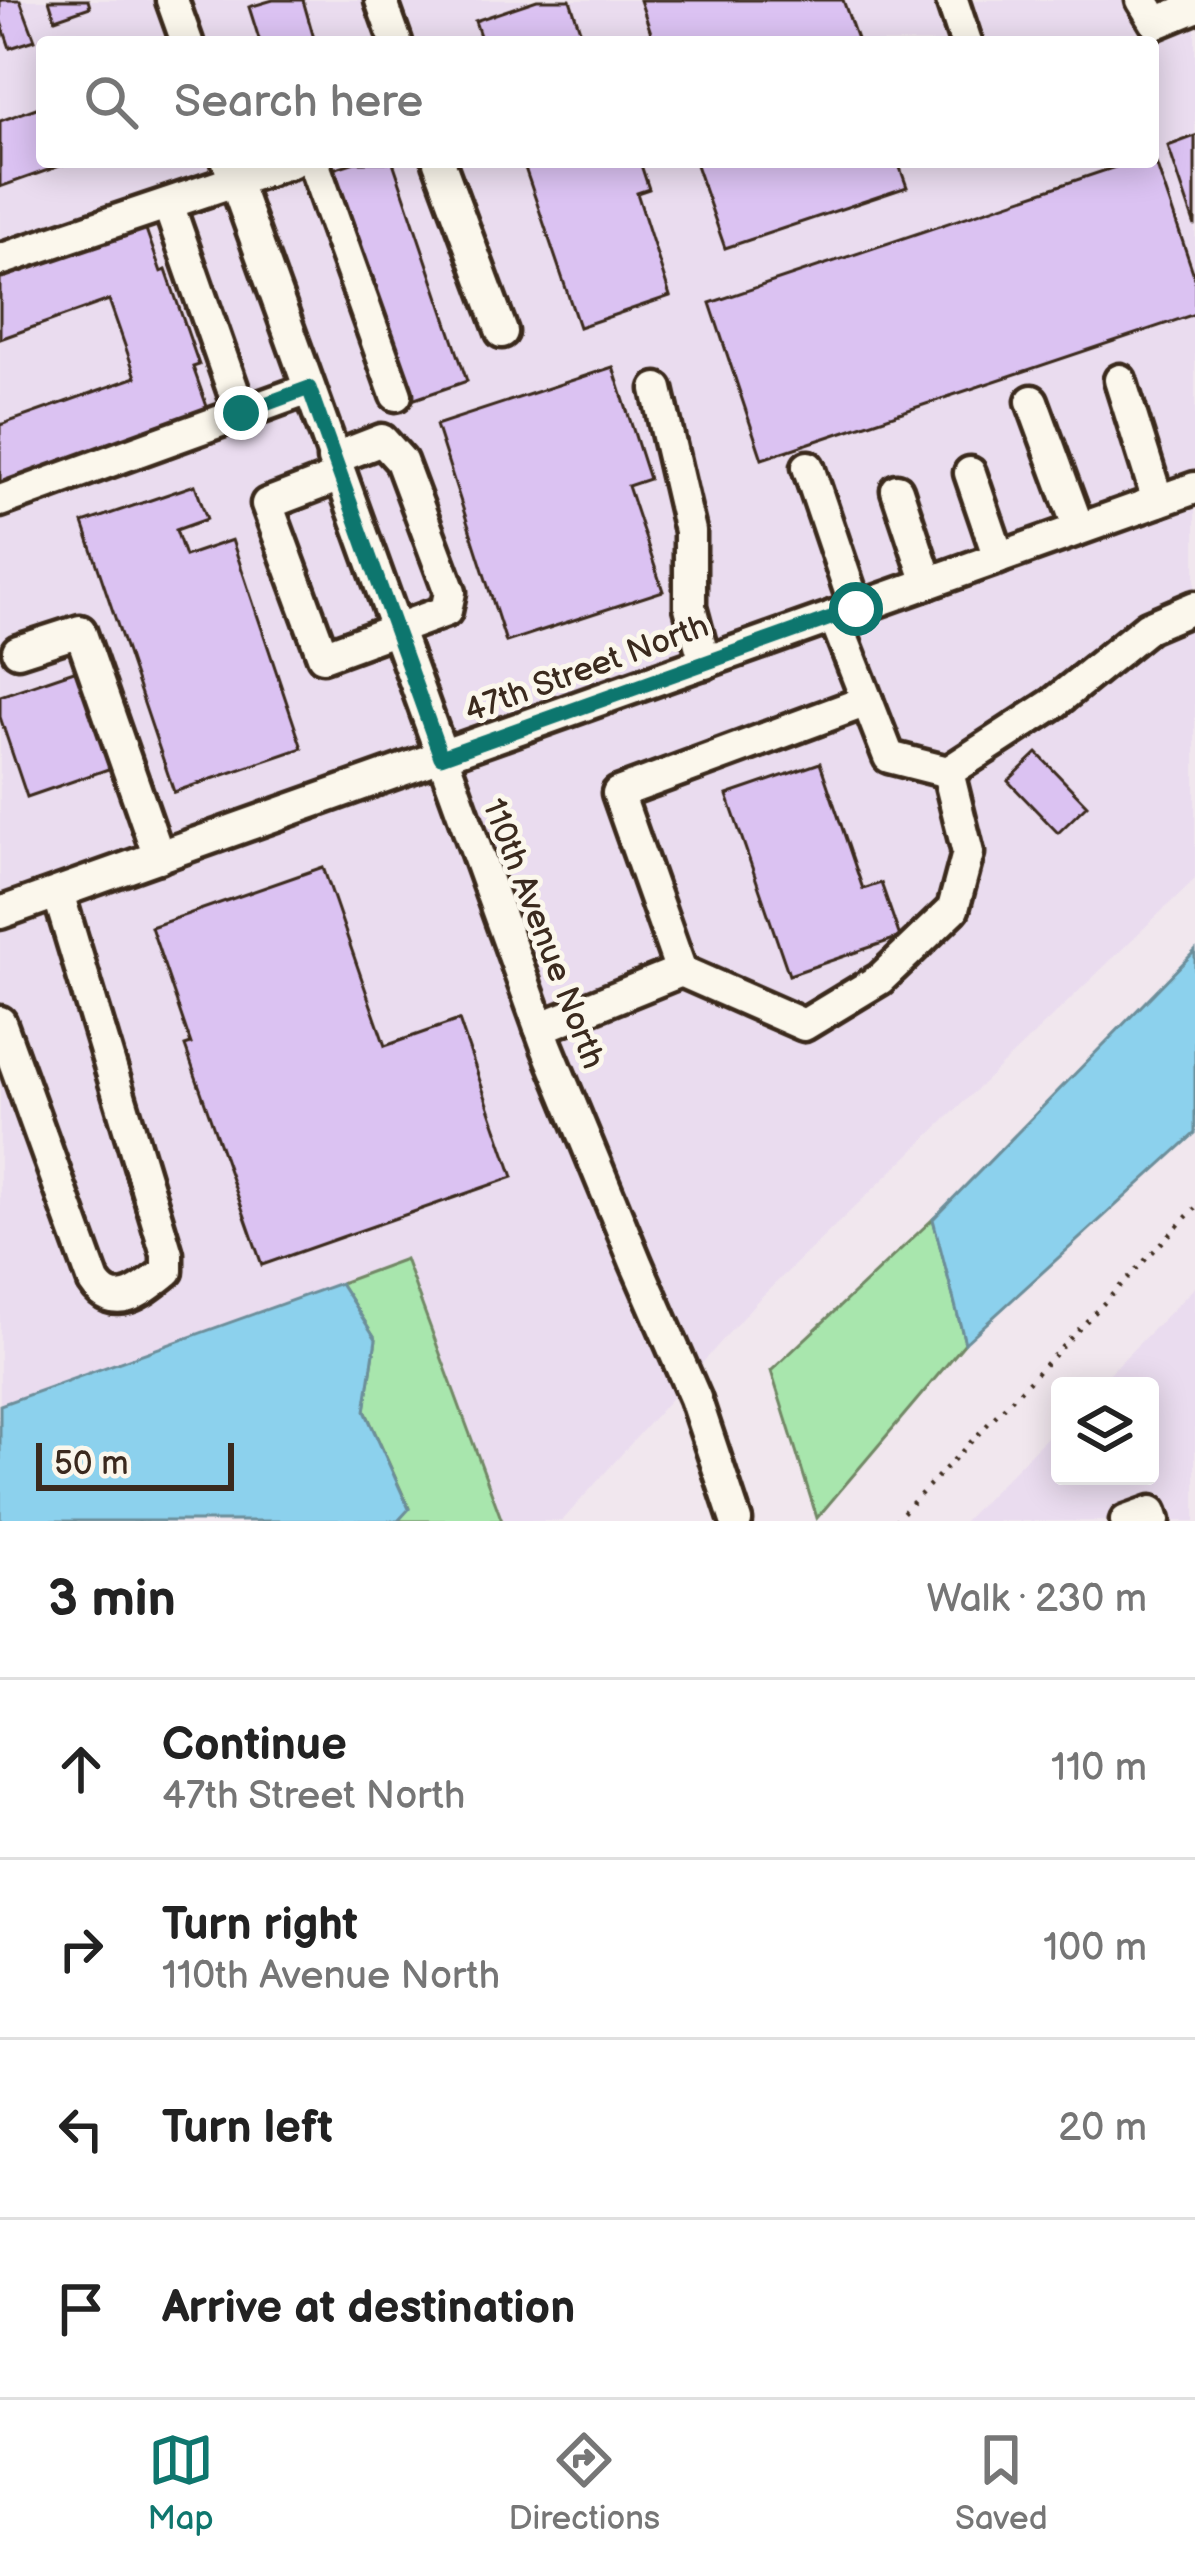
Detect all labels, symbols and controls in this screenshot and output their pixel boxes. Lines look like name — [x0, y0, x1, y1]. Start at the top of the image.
search box — [36, 36, 1159, 168]
icon: search — [78, 69, 144, 135]
text: Search here — [174, 75, 423, 130]
route end — [214, 386, 268, 440]
route start — [829, 582, 883, 636]
street label: 47th Street North — [459, 606, 714, 732]
street label: 110th Avenue North — [473, 793, 613, 1074]
map controls — [1051, 1377, 1159, 1485]
button: layers — [1051, 1377, 1159, 1485]
scale bar — [36, 1437, 234, 1490]
text: 50 m — [54, 1444, 129, 1484]
text: 3 min — [48, 1569, 176, 1630]
text: Walk · 230 m — [926, 1576, 1147, 1623]
text: Continue — [162, 1718, 347, 1773]
icon: ahead — [48, 1736, 114, 1802]
text: 110 m — [1051, 1745, 1147, 1792]
text: 47th Street North — [162, 1773, 465, 1820]
text: Turn right — [162, 1898, 358, 1953]
icon: right — [48, 1916, 114, 1982]
text: 100 m — [1043, 1925, 1147, 1972]
text: 110th Avenue North — [162, 1953, 500, 2000]
icon: left — [48, 2096, 114, 2162]
text: Turn left — [162, 2101, 333, 2156]
text: 20 m — [1058, 2105, 1147, 2152]
icon: arrive — [48, 2276, 114, 2342]
text: Arrive at destination — [162, 2281, 575, 2336]
tab: Map — [147, 2427, 214, 2539]
tab: Directions — [508, 2427, 660, 2539]
tab: Saved — [955, 2427, 1048, 2539]

